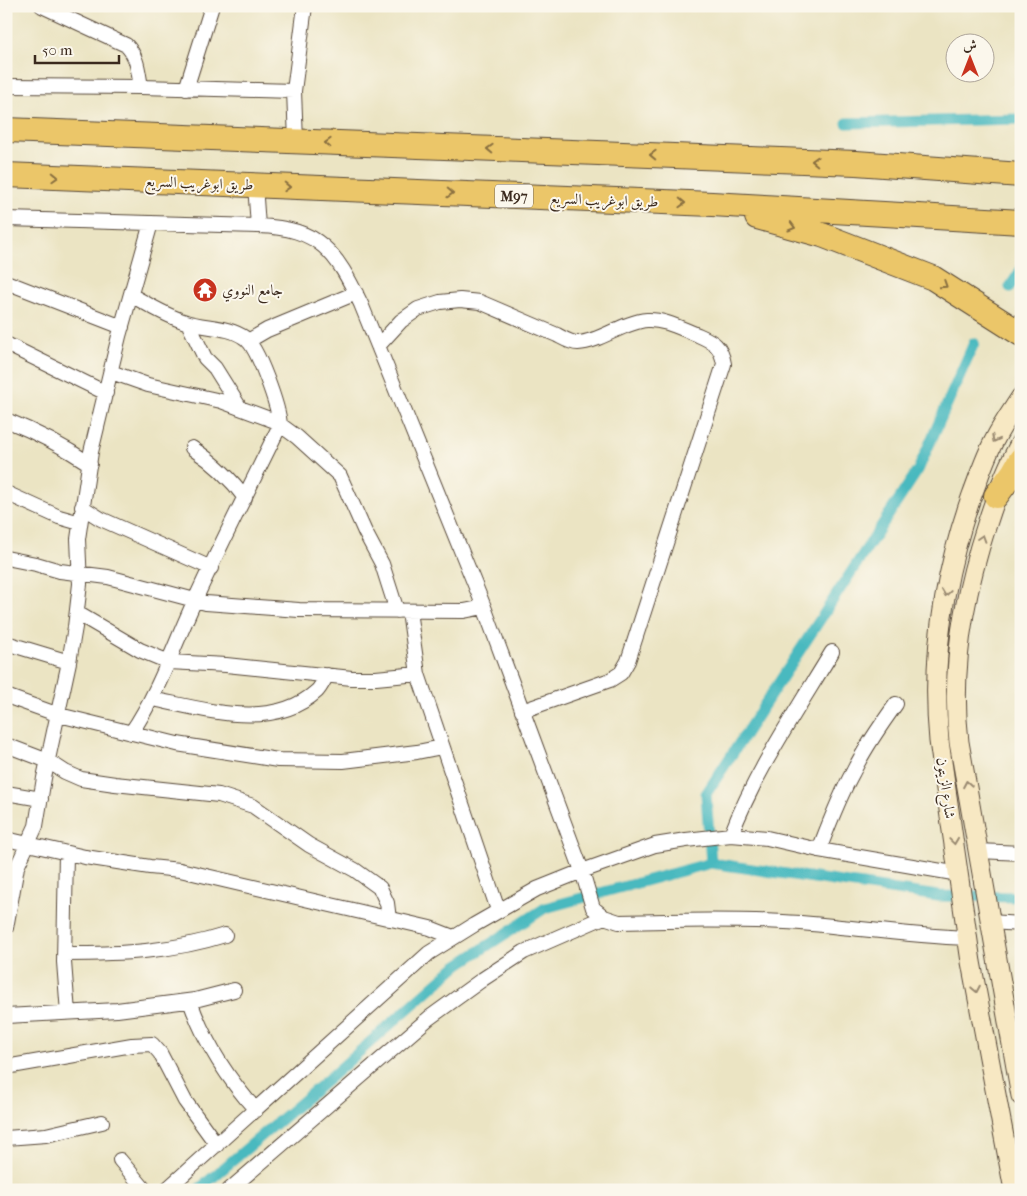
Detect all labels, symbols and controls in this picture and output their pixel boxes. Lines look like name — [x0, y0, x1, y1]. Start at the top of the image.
scale bar — [35, 32, 119, 64]
north arrow — [944, 32, 994, 82]
text: ش — [963, 37, 977, 54]
text: 50 m — [42, 41, 73, 59]
one-way arrow — [324, 137, 332, 148]
one-way arrow — [486, 143, 494, 154]
one-way arrow — [648, 150, 656, 160]
one-way arrow — [811, 156, 819, 167]
one-way arrow — [52, 172, 59, 182]
street label: طريق ابوغريب السريع — [144, 172, 254, 199]
one-way arrow — [284, 181, 292, 192]
road number: M97 — [495, 185, 533, 208]
one-way arrow — [446, 188, 454, 199]
street label: طريق ابوغريب السريع — [549, 189, 659, 216]
one-way arrow — [678, 198, 686, 209]
one-way arrow — [788, 221, 797, 232]
temple icon: جامع النووي — [192, 277, 218, 303]
one-way arrow — [938, 279, 947, 288]
place label: جامع النووي — [222, 281, 283, 304]
one-way arrow — [991, 434, 1001, 443]
one-way arrow — [977, 534, 987, 542]
one-way arrow — [941, 589, 952, 597]
street label: شارع الزيتون — [929, 756, 959, 821]
one-way arrow — [962, 780, 972, 788]
one-way arrow — [948, 838, 959, 846]
one-way arrow — [970, 985, 981, 994]

